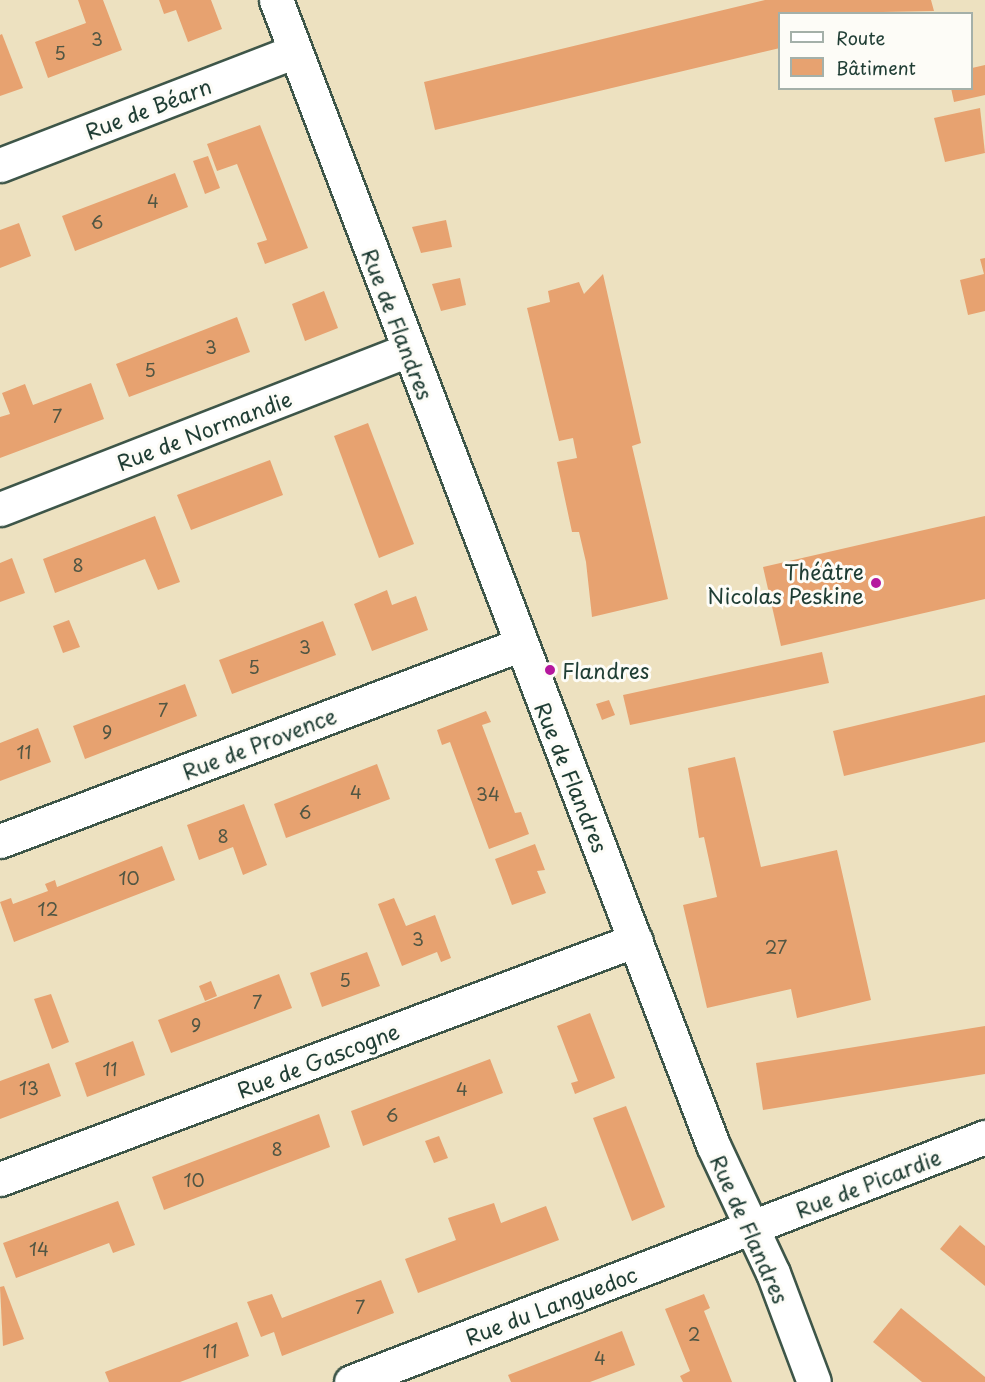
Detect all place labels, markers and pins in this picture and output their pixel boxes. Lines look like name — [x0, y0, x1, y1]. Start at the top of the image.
place label: Théâtre Nicolas Peskine — [707, 558, 864, 608]
marker: Théâtre Nicolas Peskine — [869, 576, 883, 590]
place label: Flandres — [562, 657, 649, 683]
marker: Flandres — [543, 663, 557, 677]

